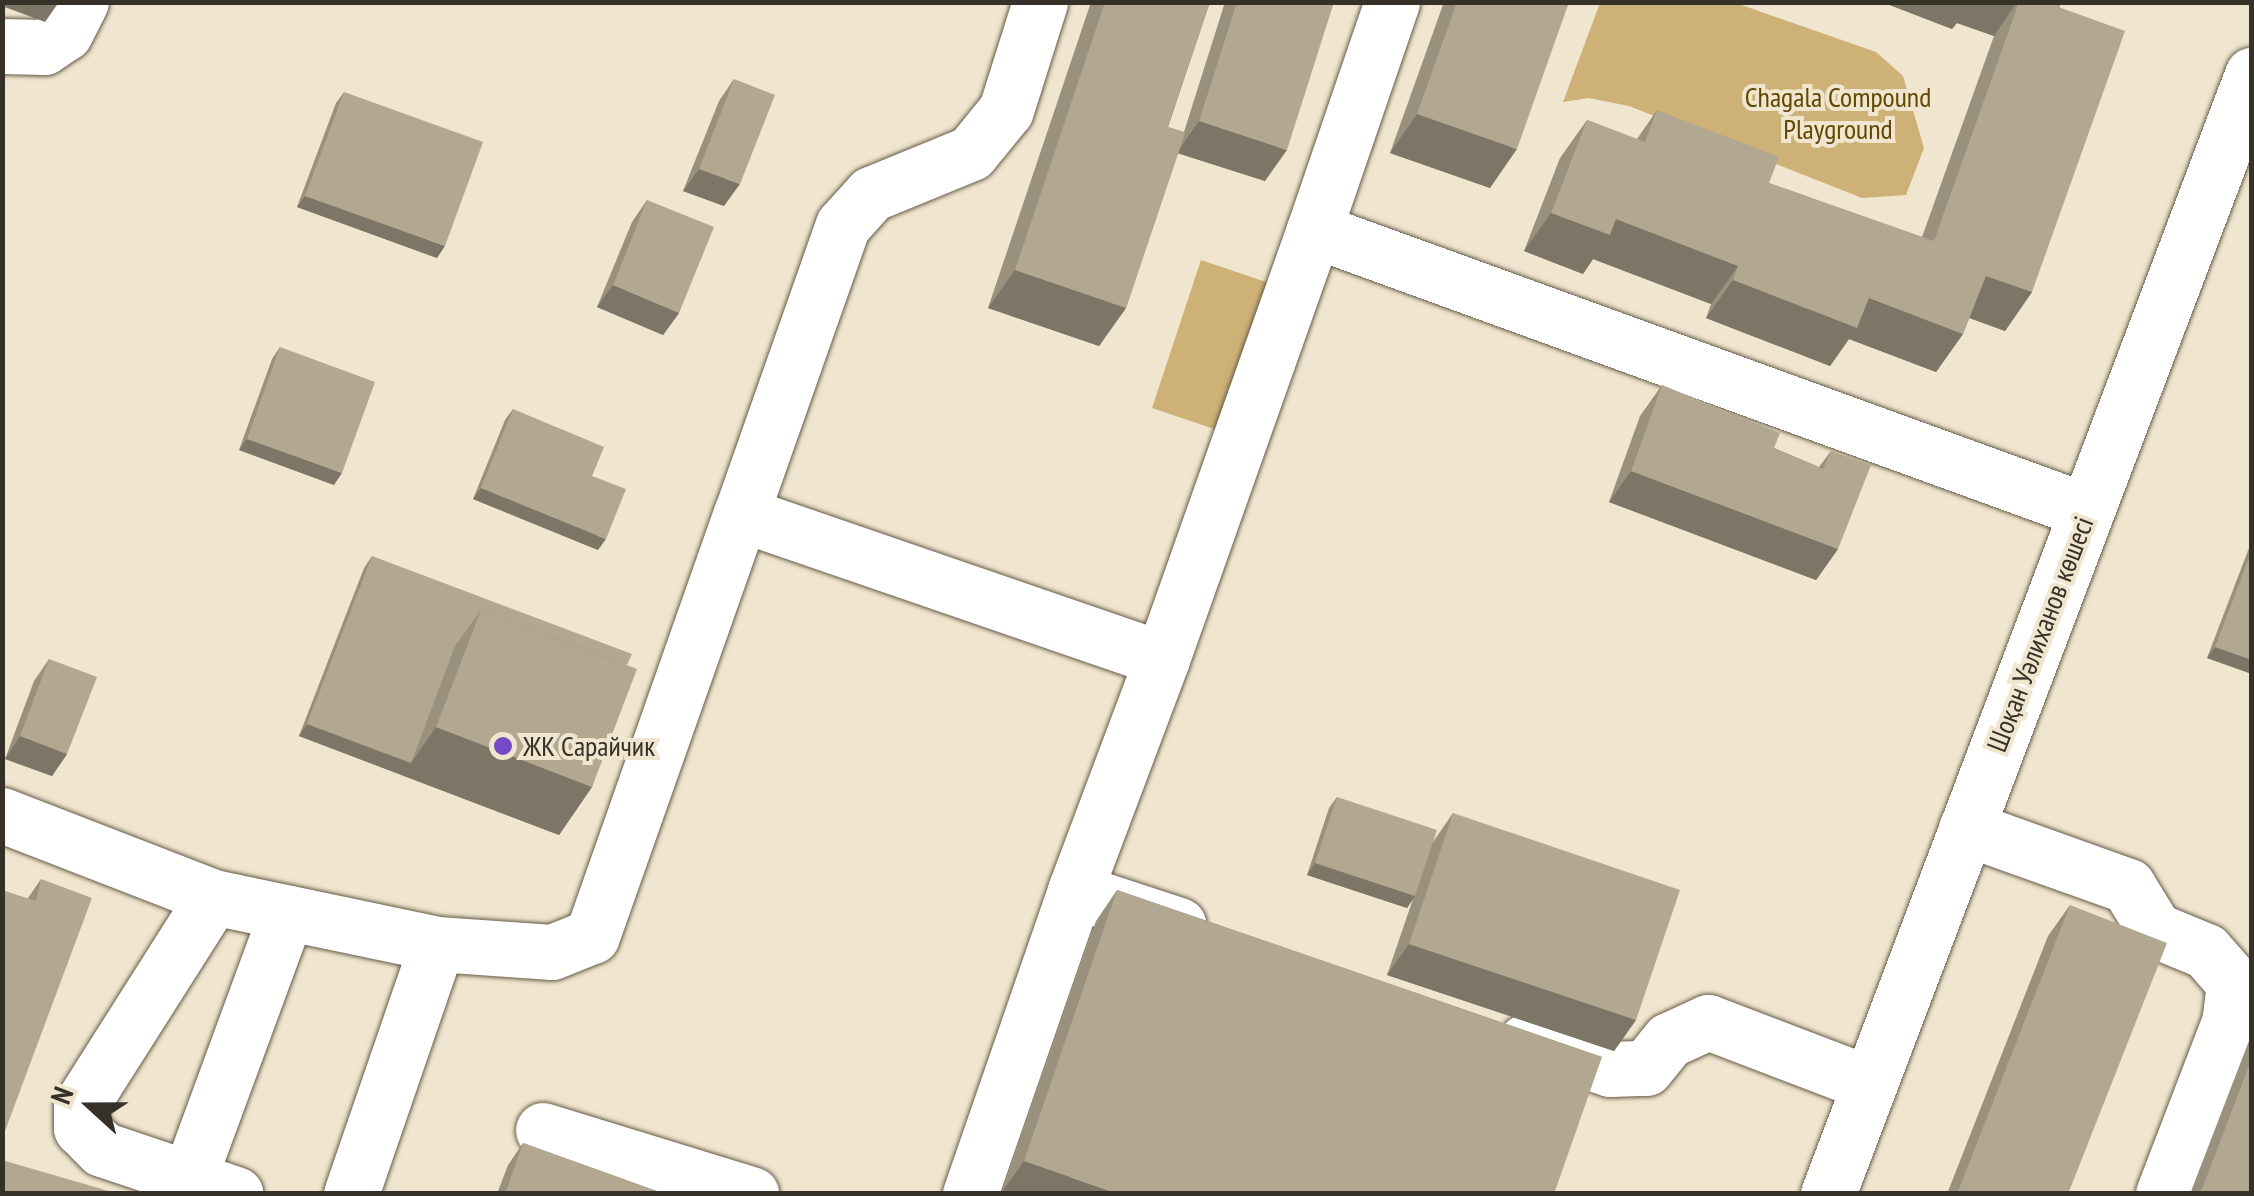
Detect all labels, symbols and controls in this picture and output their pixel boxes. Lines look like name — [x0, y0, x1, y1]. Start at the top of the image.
park label: Chagala Compound Playground — [1745, 80, 1931, 146]
street label: Шоқан Уәлиханов көшесі — [1980, 511, 2100, 757]
place label: ЖК Сарайчик — [523, 729, 655, 763]
marker: ЖК Сарайчик — [492, 735, 514, 757]
north arrow — [40, 1056, 140, 1156]
text: N — [42, 1081, 82, 1109]

